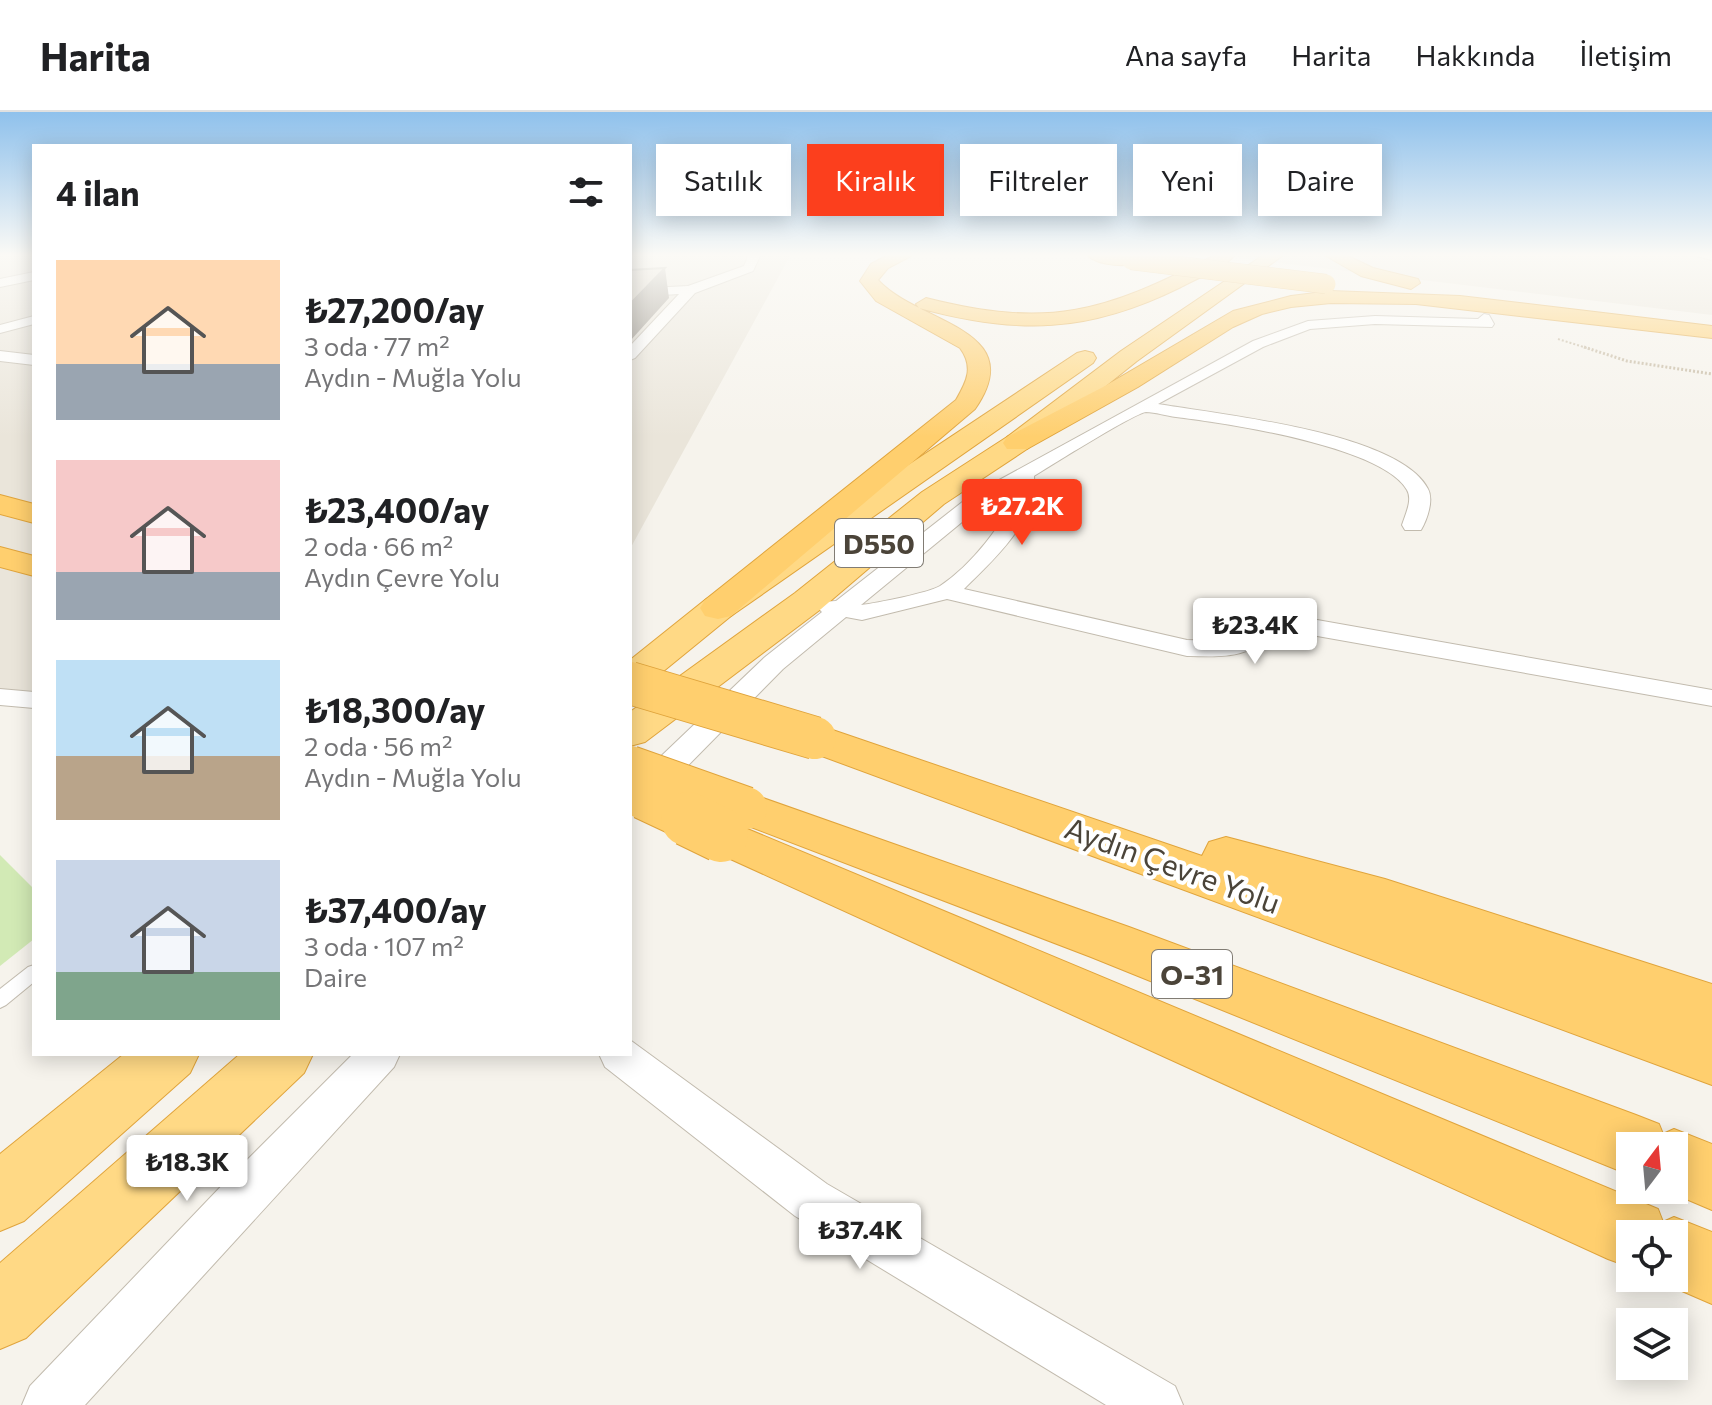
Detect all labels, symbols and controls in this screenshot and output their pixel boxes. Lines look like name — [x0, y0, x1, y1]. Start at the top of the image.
text: Harita — [40, 32, 151, 79]
text: Ana sayfa — [1125, 38, 1247, 72]
text: Harita — [1291, 38, 1371, 72]
text: Hakkında — [1415, 38, 1535, 72]
text: İletişim — [1579, 38, 1672, 72]
chip: Satılık — [656, 144, 791, 216]
chip: Kiralık — [807, 144, 944, 216]
chip: Filtreler — [960, 144, 1117, 216]
chip: Yeni — [1133, 144, 1242, 216]
chip: Daire — [1258, 144, 1382, 216]
icon: filters — [564, 170, 608, 214]
text: 4 ilan — [56, 171, 140, 213]
text: ₺27,200/ay — [304, 288, 484, 330]
icon: home — [120, 292, 216, 388]
text: 3 oda · 77 m² — [304, 330, 450, 361]
text: Aydın - Muğla Yolu — [304, 361, 521, 392]
pin: ₺27.2K — [957, 479, 1087, 547]
text: ₺23,400/ay — [304, 488, 489, 530]
text: ₺27.2K — [980, 489, 1064, 520]
icon: home — [120, 492, 216, 588]
road number: D550 — [835, 519, 923, 567]
text: 2 oda · 66 m² — [304, 530, 453, 561]
text: Aydın Çevre Yolu — [304, 561, 500, 592]
pin: ₺23.4K — [1190, 598, 1320, 666]
text: ₺23.4K — [1211, 608, 1299, 639]
text: ₺18,300/ay — [304, 688, 485, 730]
icon: home — [120, 692, 216, 788]
text: 2 oda · 56 m² — [304, 730, 452, 761]
text: Aydın - Muğla Yolu — [304, 761, 521, 792]
street label: Aydın Çevre Yolu — [1060, 808, 1286, 920]
text: ₺37,400/ay — [304, 888, 487, 930]
icon: home — [120, 892, 216, 988]
text: 3 oda · 107 m² — [304, 930, 464, 961]
road number: O-31 — [1152, 950, 1232, 998]
text: Daire — [304, 961, 367, 992]
north arrow — [1616, 1132, 1688, 1204]
map controls — [1616, 1132, 1688, 1380]
pin: ₺18.3K — [122, 1135, 252, 1203]
text: ₺18.3K — [145, 1145, 229, 1176]
pin: ₺37.4K — [795, 1203, 925, 1271]
text: ₺37.4K — [817, 1213, 903, 1244]
button: locate — [1616, 1220, 1688, 1292]
button: layers — [1616, 1308, 1688, 1380]

